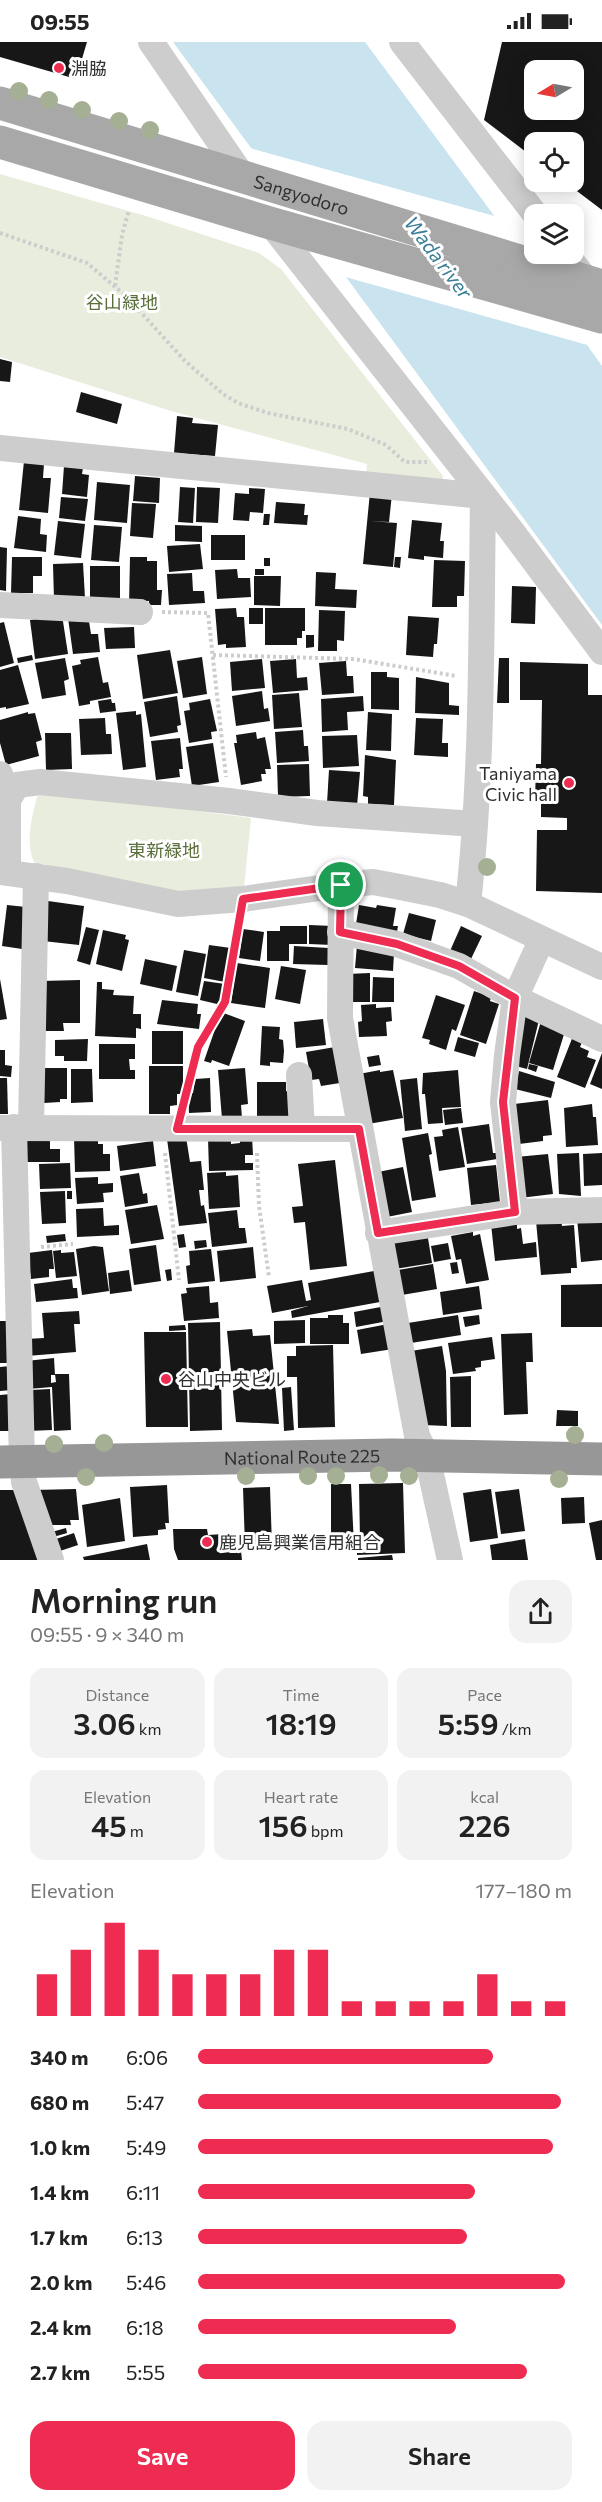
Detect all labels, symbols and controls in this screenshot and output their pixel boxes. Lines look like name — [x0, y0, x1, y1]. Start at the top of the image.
text: 09:55 — [30, 8, 90, 35]
place label: 淵脇 — [71, 57, 107, 79]
north arrow — [524, 60, 584, 120]
map controls — [524, 60, 584, 264]
marker: 淵脇 — [52, 61, 66, 75]
button: locate — [524, 132, 584, 192]
street label: Sangyodoro — [251, 170, 352, 219]
button: layers — [524, 204, 584, 264]
water label: Wada river — [400, 211, 478, 304]
park label: 谷山緑地 — [86, 291, 158, 313]
place label: Taniyama Civic hall — [479, 762, 557, 805]
marker: Taniyama Civic hall — [562, 776, 576, 790]
park label: 東新緑地 — [128, 839, 200, 861]
pin — [315, 859, 366, 910]
icon: arrive — [324, 868, 357, 901]
place label: 谷山中央ビル — [178, 1368, 286, 1390]
marker: 谷山中央ビル — [159, 1372, 173, 1386]
street label: National Route 225 — [224, 1444, 380, 1469]
place label: 鹿児島興業信用組合 — [219, 1531, 381, 1553]
marker: 鹿児島興業信用組合 — [200, 1535, 214, 1549]
text: Morning run — [30, 1579, 217, 1620]
button: share — [509, 1580, 572, 1643]
text: 09:55 · 9 × 340 m — [30, 1622, 184, 1646]
text: Distance — [86, 1685, 149, 1704]
text: Time — [283, 1685, 319, 1704]
text: Pace — [467, 1685, 502, 1704]
text: 3.06 — [73, 1704, 136, 1741]
text: 18:19 — [265, 1704, 337, 1741]
text: 5:59 — [438, 1704, 499, 1741]
text: km — [136, 1719, 161, 1738]
text: /km — [499, 1719, 532, 1738]
text: Elevation — [84, 1787, 151, 1806]
text: Heart rate — [264, 1787, 338, 1806]
text: kcal — [470, 1787, 499, 1806]
text: 45 — [91, 1806, 127, 1843]
text: 156 — [258, 1806, 308, 1843]
text: 226 — [459, 1806, 511, 1843]
text: m — [127, 1821, 144, 1840]
text: bpm — [308, 1821, 344, 1840]
text: Elevation — [30, 1878, 115, 1902]
text: 177–180 m — [476, 1878, 572, 1902]
text: 340 m — [30, 2045, 88, 2069]
text: 6:06 — [126, 2045, 168, 2069]
text: 680 m — [30, 2090, 89, 2114]
text: 5:47 — [126, 2090, 164, 2114]
text: 1.0 km — [30, 2135, 90, 2159]
text: 5:49 — [126, 2135, 166, 2159]
text: 1.4 km — [30, 2180, 89, 2204]
text: 6:11 — [126, 2180, 160, 2204]
text: 1.7 km — [30, 2225, 88, 2249]
text: 6:13 — [126, 2225, 163, 2249]
text: 2.0 km — [30, 2270, 92, 2294]
text: 5:46 — [126, 2270, 166, 2294]
text: 2.4 km — [30, 2315, 92, 2339]
text: 6:18 — [126, 2315, 164, 2339]
text: 2.7 km — [30, 2360, 90, 2384]
text: 5:55 — [126, 2360, 165, 2384]
button: Save — [30, 2421, 295, 2490]
button: Share — [307, 2421, 572, 2490]

